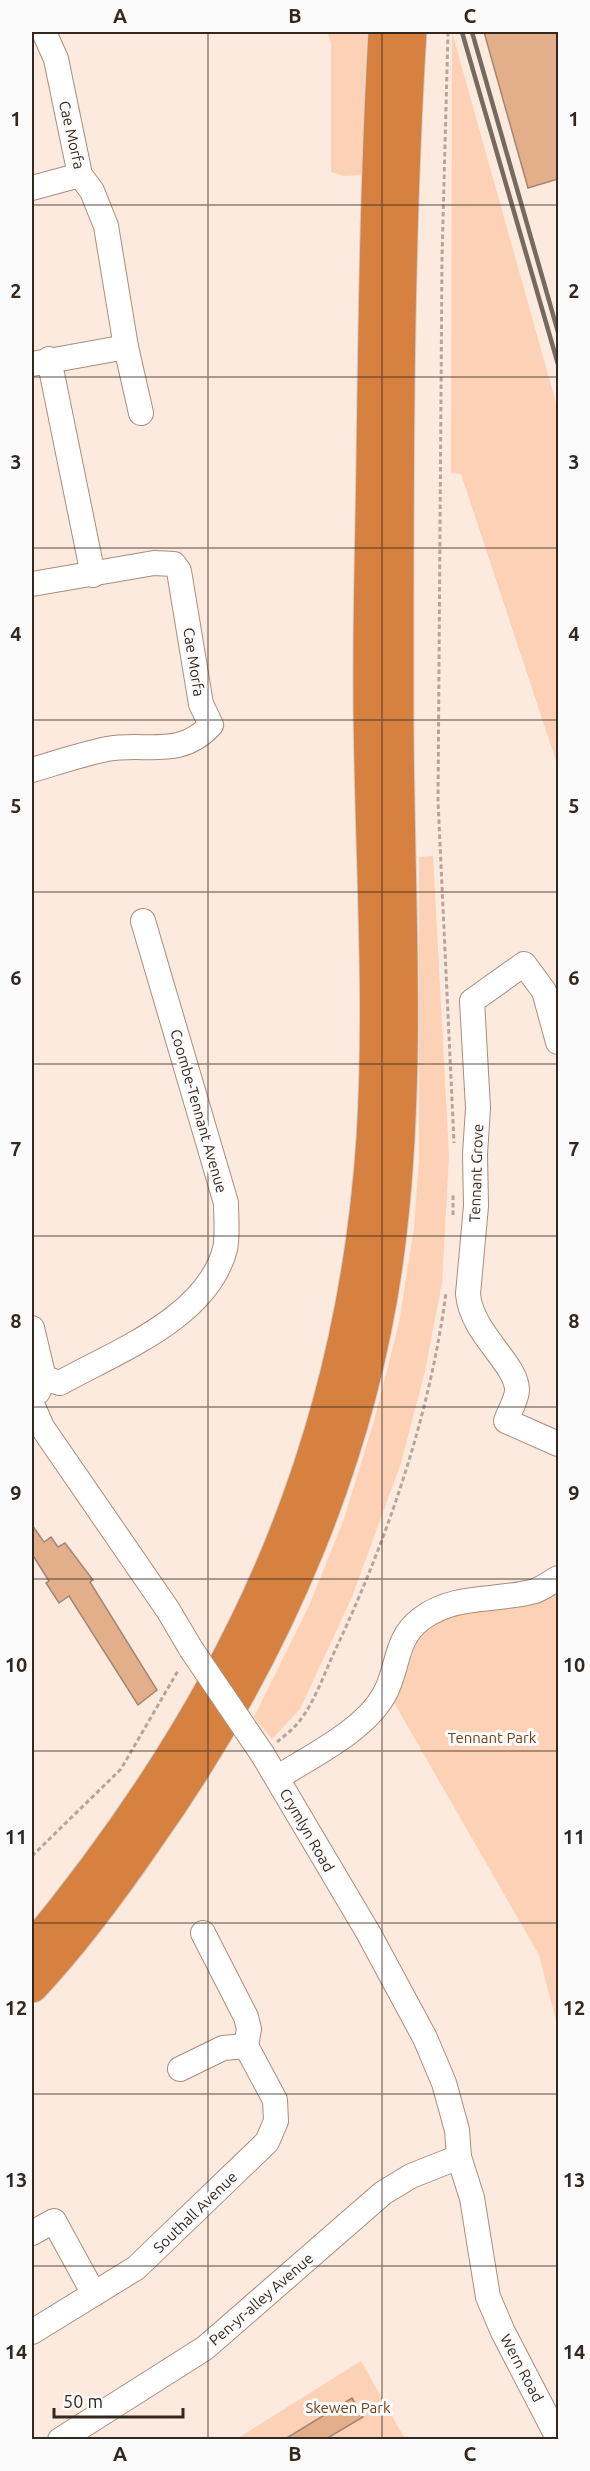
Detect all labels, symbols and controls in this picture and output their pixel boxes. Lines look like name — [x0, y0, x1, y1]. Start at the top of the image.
text: A — [113, 4, 127, 27]
text: B — [288, 4, 302, 27]
text: C — [464, 4, 477, 27]
street label: Cae Morfa — [56, 99, 88, 171]
text: 1 — [10, 107, 22, 130]
text: 1 — [568, 107, 580, 130]
text: 2 — [10, 279, 22, 302]
text: 2 — [568, 279, 580, 302]
text: 3 — [10, 450, 22, 473]
text: 3 — [568, 450, 580, 473]
text: 4 — [10, 622, 22, 645]
text: 4 — [568, 622, 580, 645]
street label: Cae Morfa — [180, 626, 208, 698]
text: 5 — [10, 794, 22, 817]
text: 5 — [568, 794, 580, 817]
text: 6 — [10, 966, 22, 989]
text: 6 — [568, 966, 580, 989]
street label: Coombe-Tennant Avenue — [167, 1027, 231, 1195]
street label: Tennant Grove — [466, 1123, 486, 1223]
text: 7 — [10, 1137, 22, 1160]
text: 7 — [568, 1137, 580, 1160]
text: 8 — [10, 1309, 22, 1332]
text: 8 — [568, 1309, 580, 1332]
text: 9 — [10, 1481, 22, 1504]
text: 9 — [568, 1481, 580, 1504]
text: 10 — [5, 1653, 27, 1676]
text: 10 — [563, 1653, 585, 1676]
park label: Tennant Park — [448, 1729, 537, 1746]
street label: Crymlyn Road — [276, 1785, 338, 1875]
text: 11 — [5, 1825, 27, 1848]
text: 11 — [563, 1825, 585, 1848]
text: 12 — [5, 1996, 27, 2019]
text: 12 — [563, 1996, 585, 2019]
text: 13 — [5, 2168, 27, 2191]
street label: Southall Avenue — [150, 2168, 240, 2256]
text: 13 — [563, 2168, 585, 2191]
street label: Pen-yr-alley Avenue — [206, 2249, 316, 2349]
street label: Wern Road — [497, 2331, 547, 2405]
text: 14 — [5, 2340, 27, 2363]
text: 14 — [563, 2340, 585, 2363]
scale bar — [54, 2381, 183, 2419]
text: 50 m — [63, 2391, 103, 2411]
park label: Skewen Park — [305, 2399, 391, 2416]
text: A — [113, 2442, 127, 2465]
text: B — [288, 2442, 302, 2465]
text: C — [464, 2442, 477, 2465]

